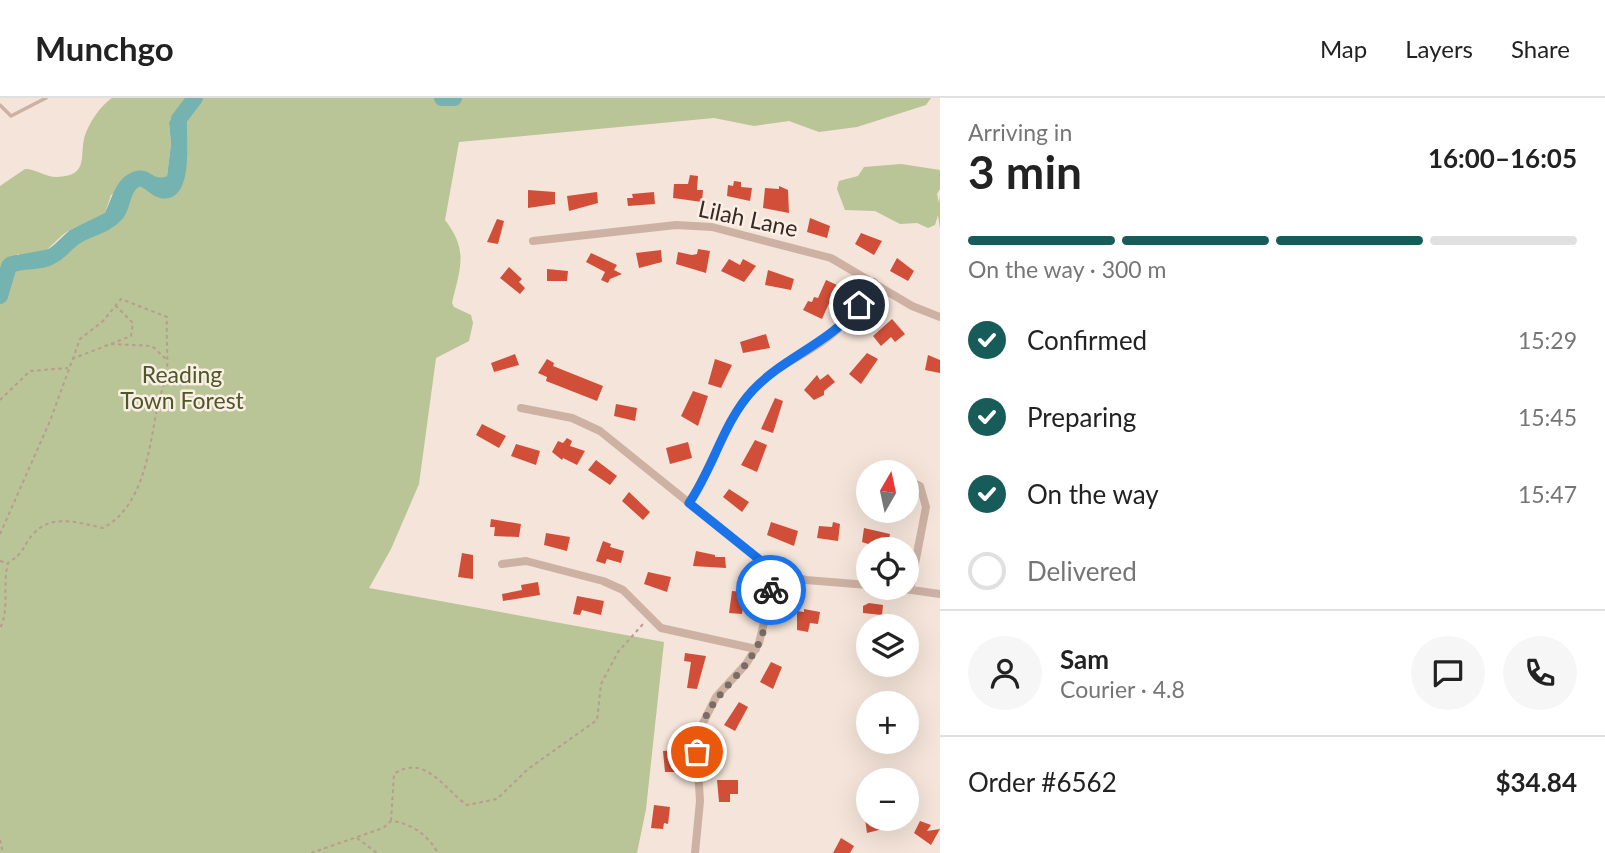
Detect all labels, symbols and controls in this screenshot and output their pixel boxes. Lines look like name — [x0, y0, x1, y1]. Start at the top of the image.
text: Munchgo — [35, 28, 174, 68]
text: Map — [1320, 34, 1367, 63]
text: Layers — [1405, 34, 1473, 63]
text: Share — [1511, 34, 1570, 63]
text: Arriving in — [968, 118, 1072, 146]
text: 16:00–16:05 — [1428, 142, 1577, 174]
text: 3 min — [968, 144, 1082, 199]
street label: Lilah Lane — [696, 194, 801, 242]
text: On the way · 300 m — [968, 255, 1167, 283]
pin — [829, 275, 889, 335]
icon: home — [840, 286, 878, 324]
icon: check — [968, 321, 1006, 359]
text: Confirmed — [1027, 324, 1147, 356]
text: 15:29 — [1518, 326, 1577, 354]
park label: Reading Town Forest — [120, 360, 245, 414]
icon: check — [968, 398, 1006, 436]
text: Preparing — [1027, 401, 1136, 433]
text: 15:45 — [1518, 403, 1577, 431]
north arrow — [856, 460, 919, 523]
map controls — [856, 460, 919, 831]
icon: check — [968, 475, 1006, 513]
text: On the way — [1027, 478, 1159, 510]
text: 15:47 — [1518, 480, 1577, 508]
button: locate — [856, 537, 919, 600]
courier — [736, 555, 806, 625]
text: Delivered — [1027, 555, 1137, 587]
icon: bike — [752, 571, 790, 609]
button: layers — [856, 614, 919, 677]
button: person — [968, 636, 1042, 710]
button: chat — [1411, 636, 1485, 710]
button: phone — [1503, 636, 1577, 710]
text: Sam — [1060, 643, 1109, 675]
text: Courier · 4.8 — [1060, 675, 1185, 703]
button: + — [856, 691, 919, 754]
pin — [667, 722, 727, 782]
icon: bag — [678, 733, 716, 771]
text: Order #6562 — [968, 766, 1117, 798]
text: $34.84 — [1495, 766, 1577, 798]
button: − — [856, 768, 919, 831]

